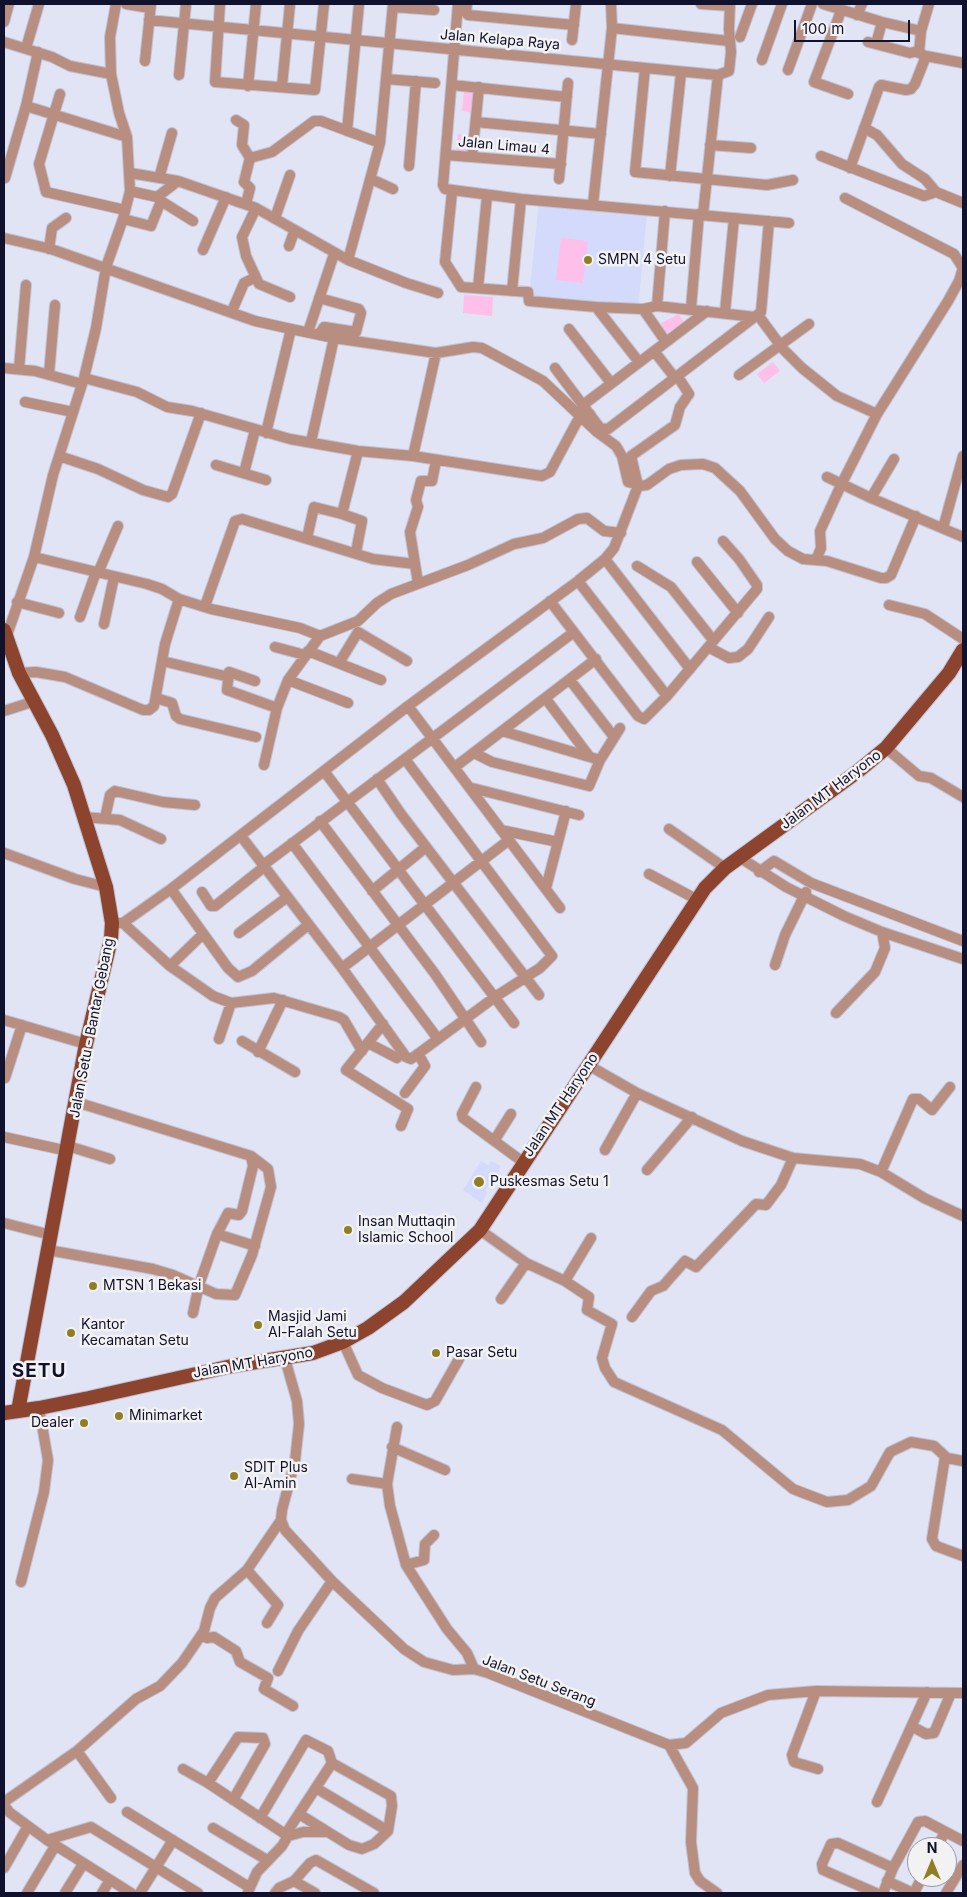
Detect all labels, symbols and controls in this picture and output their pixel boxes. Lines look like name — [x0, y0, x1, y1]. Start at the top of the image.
scale bar — [797, 10, 913, 42]
text: 100 m — [802, 19, 844, 38]
street label: Jalan Kelapa Raya — [439, 26, 561, 54]
street label: Jalan Limau 4 — [457, 134, 551, 158]
place label: SMPN 4 Setu — [598, 252, 686, 268]
marker: SMPN 4 Setu — [582, 254, 594, 266]
street label: Jalan MT Haryono — [777, 747, 885, 833]
street label: Jalan Setu - Bantar Gebang — [66, 937, 118, 1119]
street label: Jalan MT Haryono — [520, 1050, 602, 1160]
place label: Puskesmas Setu 1 — [490, 1174, 609, 1190]
marker: Puskesmas Setu 1 — [472, 1175, 486, 1189]
place label: Insan Muttaqin Islamic School — [358, 1214, 455, 1246]
marker: Insan Muttaqin Islamic School — [342, 1224, 354, 1236]
place label: MTSN 1 Bekasi — [103, 1278, 201, 1294]
marker: MTSN 1 Bekasi — [87, 1280, 99, 1292]
place label: Masjid Jami Al-Falah Setu — [268, 1309, 357, 1341]
place label: Kantor Kecamatan Setu — [81, 1317, 189, 1350]
marker: Masjid Jami Al-Falah Setu — [252, 1319, 264, 1331]
marker: Kantor Kecamatan Setu — [65, 1327, 77, 1339]
street label: Jalan MT Haryono — [192, 1344, 314, 1382]
place label: Pasar Setu — [446, 1345, 517, 1361]
marker: Pasar Setu — [430, 1347, 442, 1359]
district label: SETU — [11, 1360, 67, 1382]
place label: Minimarket — [129, 1408, 202, 1424]
marker: Minimarket — [113, 1410, 125, 1422]
place label: Dealer — [31, 1415, 74, 1431]
marker: Dealer — [78, 1417, 90, 1429]
place label: SDIT Plus Al-Amin — [244, 1460, 308, 1492]
marker: SDIT Plus Al-Amin — [228, 1470, 240, 1482]
street label: Jalan Setu Serang — [480, 1652, 598, 1710]
north arrow — [907, 1837, 957, 1887]
text: N — [927, 1839, 937, 1856]

